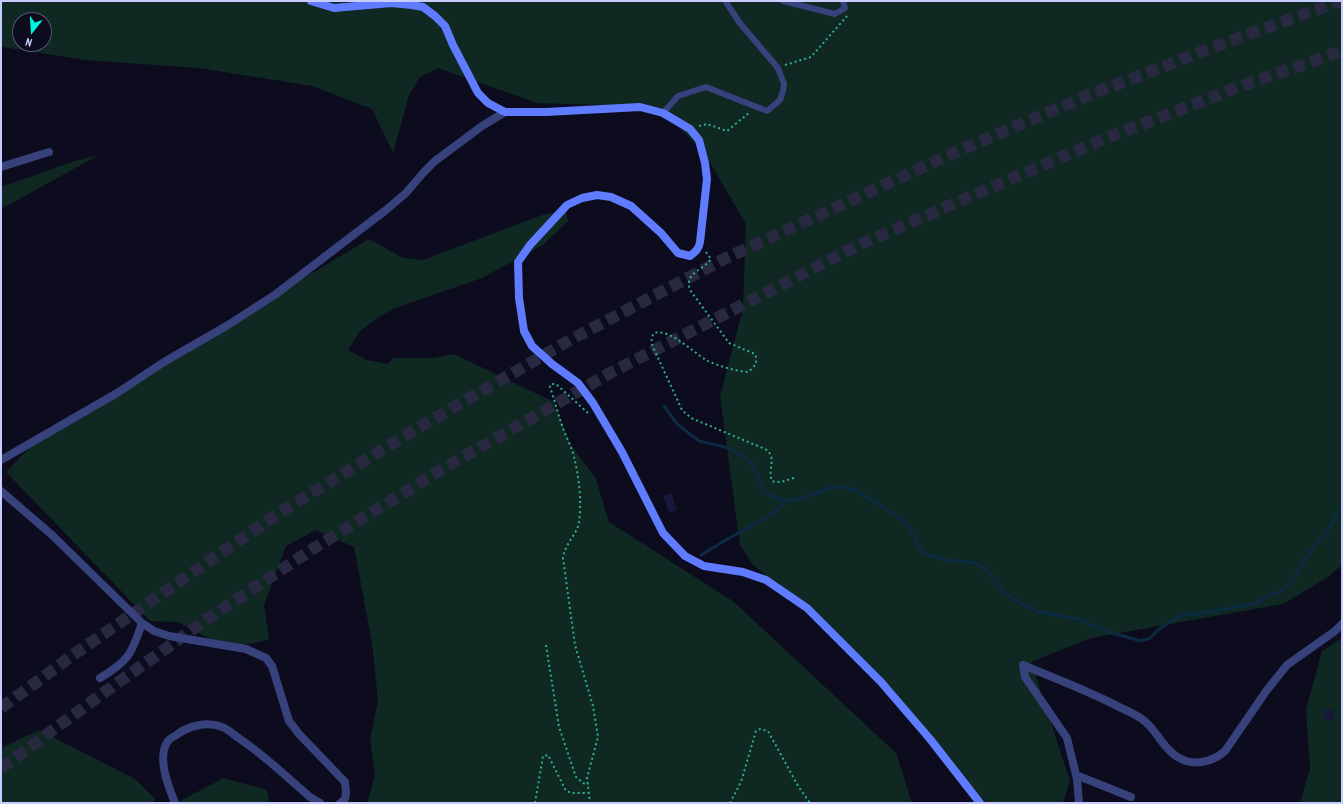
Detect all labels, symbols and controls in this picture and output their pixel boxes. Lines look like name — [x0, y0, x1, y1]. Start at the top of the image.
north arrow — [12, 12, 52, 52]
text: N — [24, 35, 34, 50]

